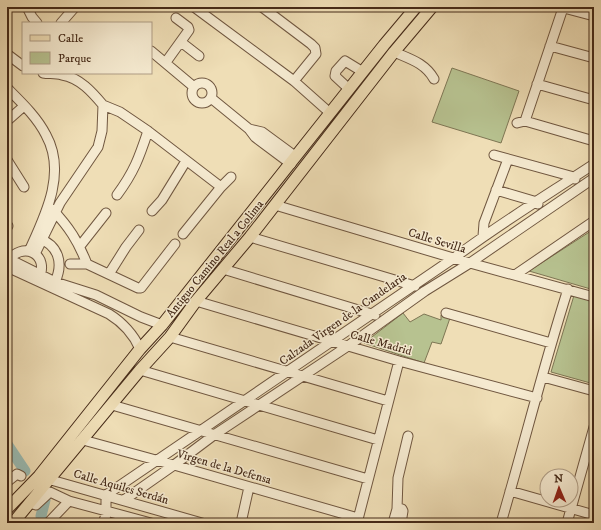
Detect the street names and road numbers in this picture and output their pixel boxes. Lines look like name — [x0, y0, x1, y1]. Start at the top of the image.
street label: Antiguo Camino Real a Colima — [163, 196, 268, 321]
street label: Calle Sevilla — [406, 225, 469, 257]
street label: Calzada Virgen de la Candelaria — [277, 269, 410, 369]
street label: Calle Madrid — [348, 327, 414, 359]
street label: Virgen de la Defensa — [174, 446, 274, 488]
street label: Calle Aquiles Serdán — [72, 466, 171, 508]

